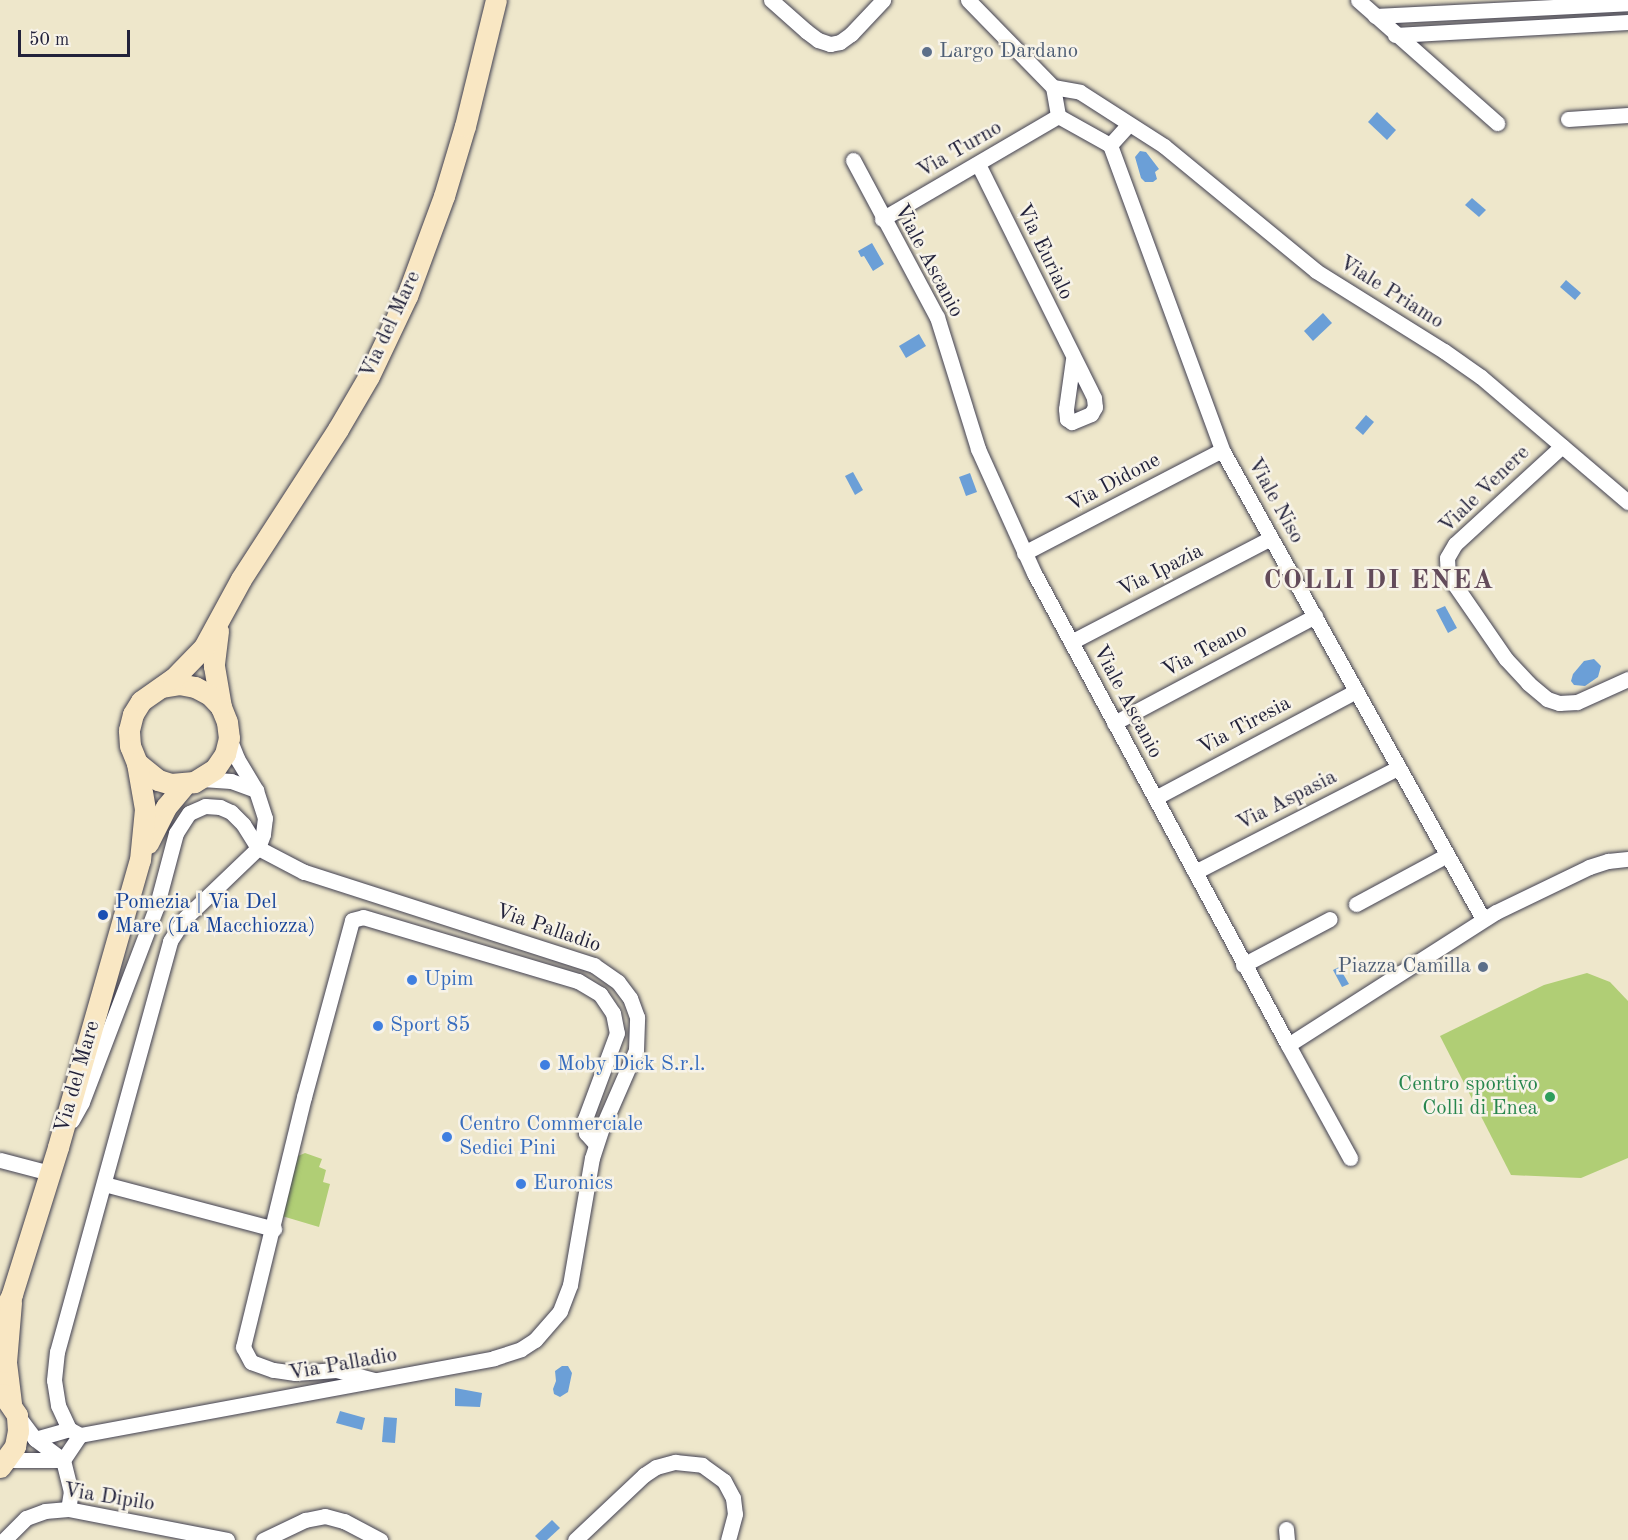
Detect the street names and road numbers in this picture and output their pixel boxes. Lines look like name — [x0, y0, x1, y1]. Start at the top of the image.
street label: Via Turno — [913, 116, 1007, 184]
street label: Viale Ascanio — [888, 200, 968, 322]
street label: Via Eurialo — [1010, 200, 1078, 304]
street label: Viale Priamo — [1334, 251, 1448, 335]
street label: Via del Mare — [355, 267, 427, 383]
street label: Viale Venere — [1435, 441, 1535, 539]
street label: Via Didone — [1063, 448, 1165, 518]
street label: Viale Niso — [1241, 454, 1309, 548]
street label: Via Ipazia — [1114, 539, 1208, 603]
street label: Via Teano — [1158, 618, 1252, 684]
street label: Viale Ascanio — [1087, 641, 1167, 763]
street label: Via Tiresia — [1194, 691, 1296, 761]
street label: Via Aspasia — [1233, 765, 1341, 837]
street label: Via Palladio — [492, 899, 604, 959]
street label: Via del Mare — [50, 1018, 106, 1136]
street label: Via Palladio — [287, 1343, 399, 1387]
street label: Via Dipilo — [62, 1478, 156, 1518]

